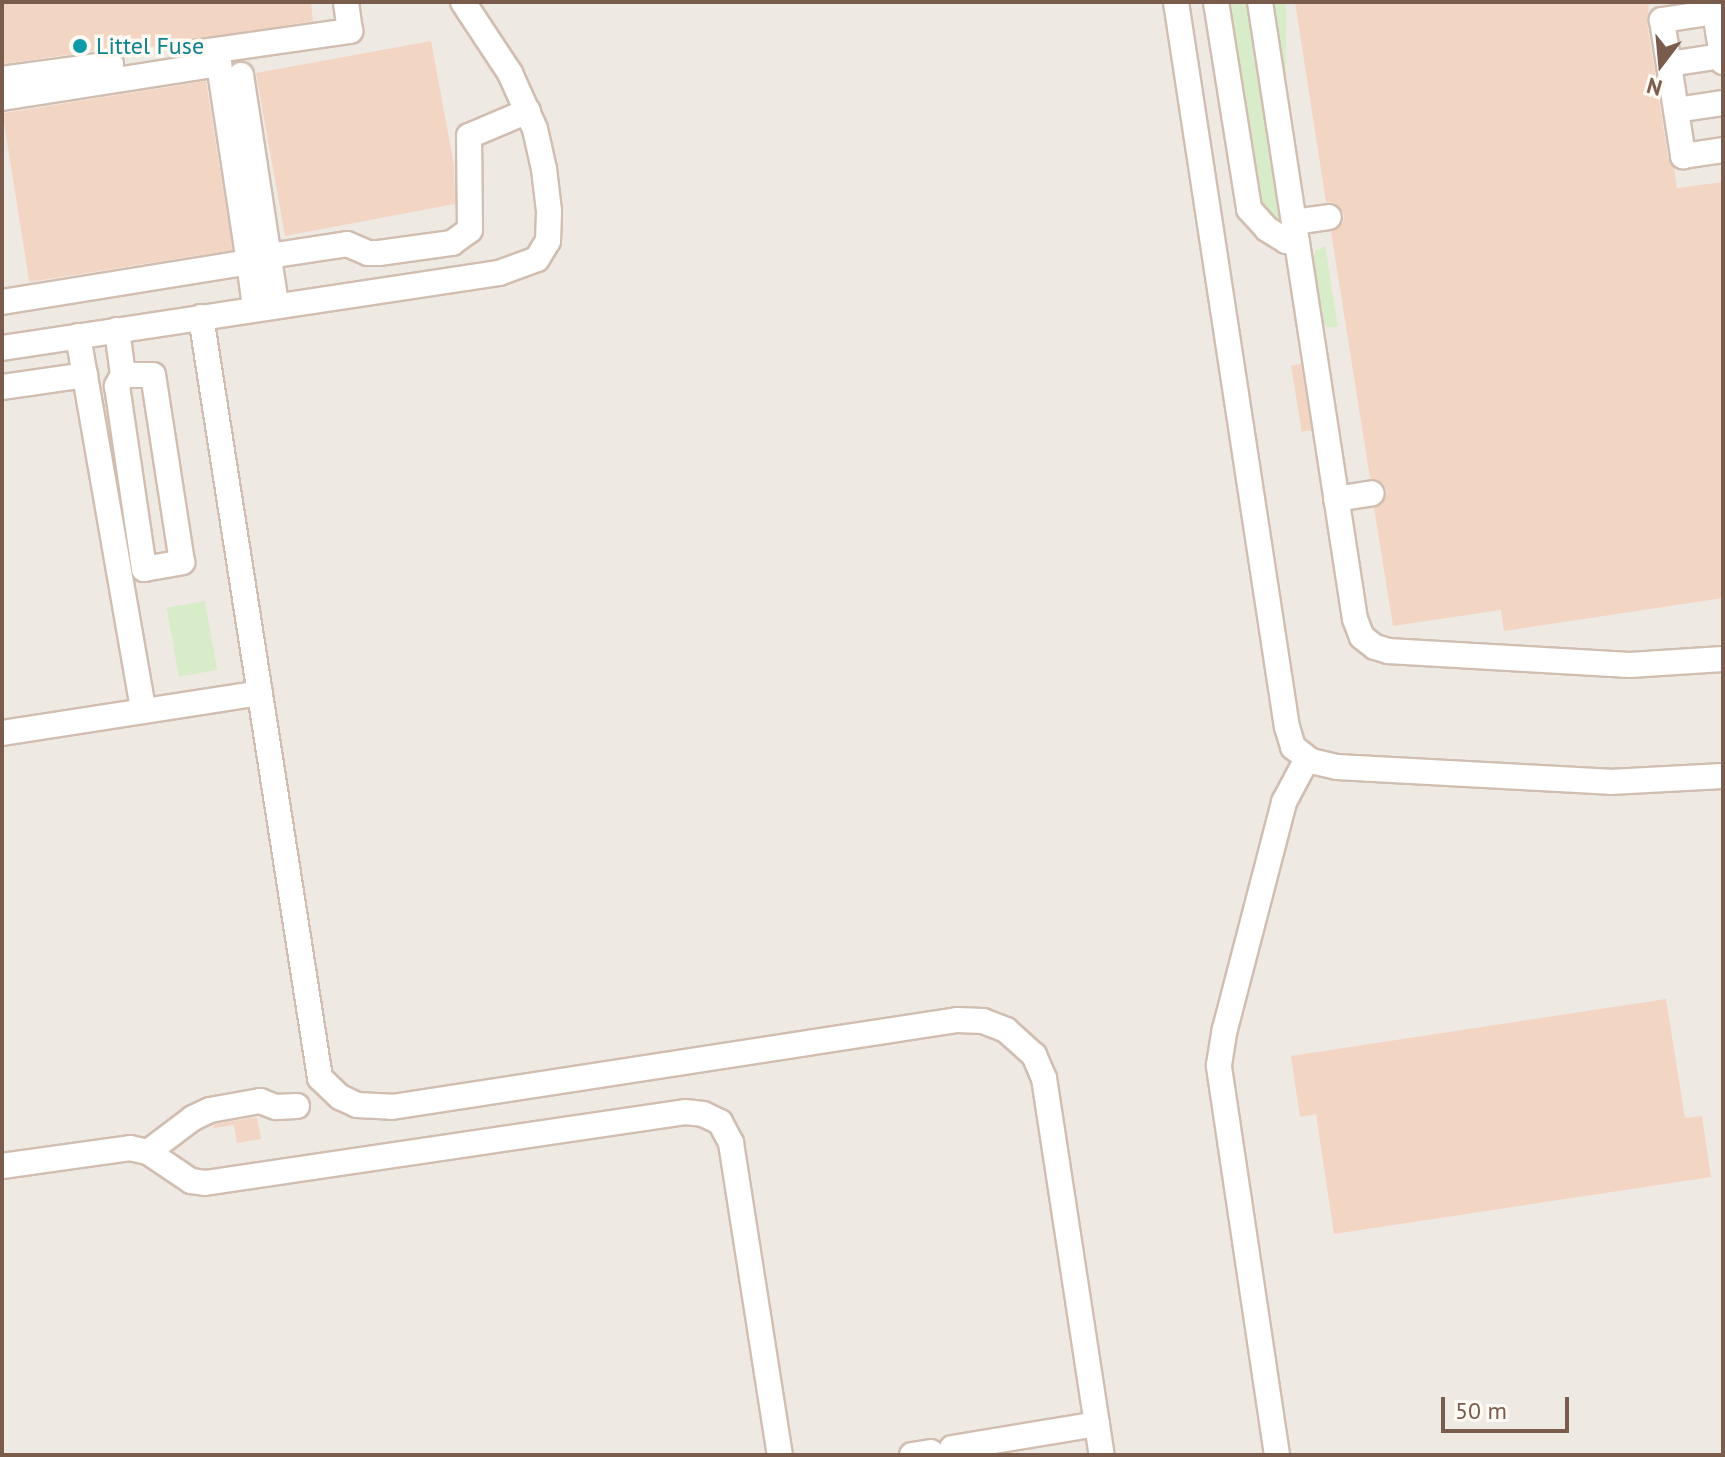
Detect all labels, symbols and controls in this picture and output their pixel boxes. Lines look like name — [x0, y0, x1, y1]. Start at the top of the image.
north arrow — [1621, 24, 1701, 104]
place label: Littel Fuse — [96, 32, 204, 60]
marker: Littel Fuse — [71, 37, 89, 55]
text: N — [1644, 72, 1665, 103]
scale bar — [1445, 1381, 1573, 1431]
text: 50 m — [1455, 1395, 1507, 1426]

